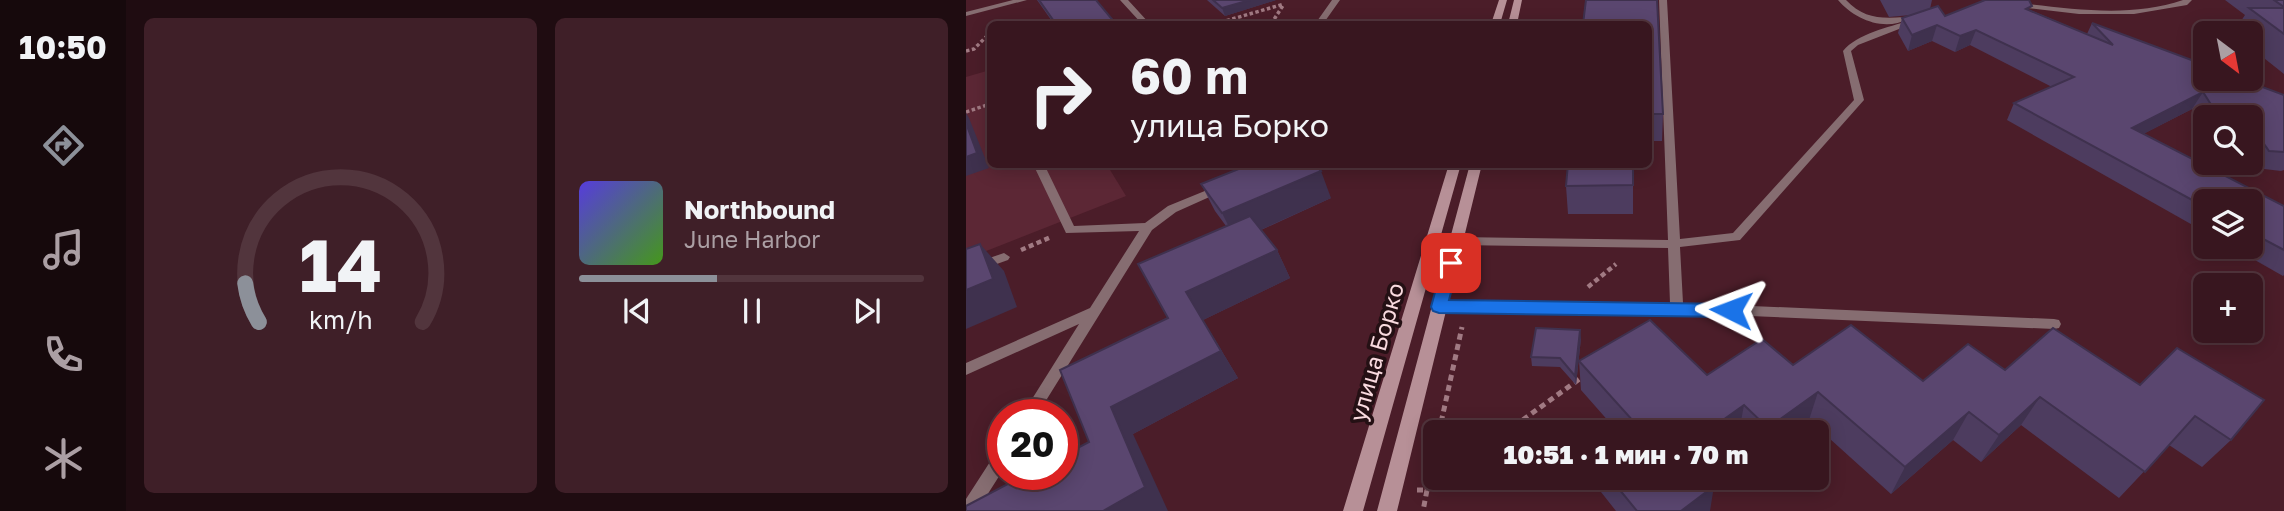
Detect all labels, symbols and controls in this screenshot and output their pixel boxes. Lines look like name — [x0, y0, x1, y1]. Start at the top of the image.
north arrow — [2193, 21, 2263, 91]
map controls — [2193, 21, 2263, 343]
text: 10:50 — [19, 28, 107, 66]
text: 60 m — [1130, 46, 1248, 105]
icon: right — [1015, 49, 1106, 140]
button: search — [2193, 105, 2263, 175]
text: улица Борко — [1130, 106, 1329, 144]
icon: directions — [39, 121, 88, 170]
button: layers — [2193, 189, 2263, 259]
text: Northbound — [684, 194, 835, 225]
text: 14 — [299, 221, 382, 308]
icon: music — [39, 225, 88, 274]
text: June Harbor — [684, 225, 820, 253]
pin — [1421, 233, 1481, 293]
icon: arrive — [1432, 244, 1470, 282]
position arrow — [1694, 273, 1768, 347]
button: + — [2193, 273, 2263, 343]
street label: улица Борко — [1343, 279, 1409, 425]
icon: previous — [618, 292, 656, 330]
icon: pause — [733, 292, 771, 330]
icon: next — [848, 292, 886, 330]
text: km/h — [309, 303, 372, 334]
icon: phone — [39, 330, 88, 379]
speed limit sign: 20 — [987, 399, 1078, 490]
icon: climate — [39, 434, 88, 483]
text: 10:51 · 1 мин · 70 m — [1504, 439, 1748, 470]

